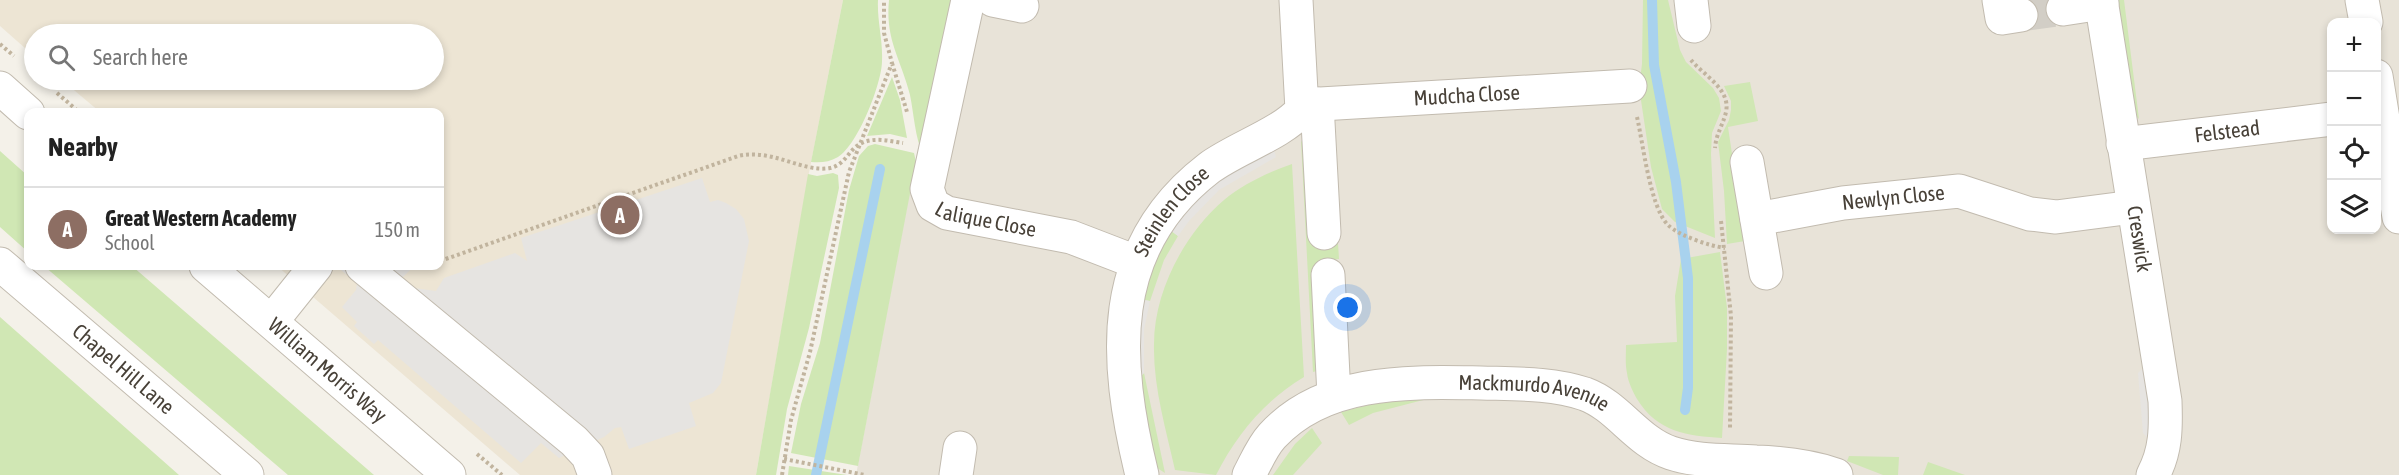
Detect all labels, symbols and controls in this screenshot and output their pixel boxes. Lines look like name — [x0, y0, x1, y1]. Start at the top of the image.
map controls — [2327, 18, 2381, 234]
button: + — [2327, 18, 2381, 72]
search box — [24, 24, 444, 90]
icon: search — [45, 41, 78, 74]
text: Search here — [93, 44, 188, 70]
button: − — [2327, 72, 2381, 126]
street label: Mudcha Close — [1413, 79, 1521, 110]
street label: Felstead — [2193, 115, 2261, 146]
button: locate — [2327, 126, 2381, 180]
text: Nearby — [48, 132, 118, 162]
street label: Steinlen Close — [1128, 160, 1213, 260]
street label: Newlyn Close — [1841, 180, 1946, 214]
button: layers — [2327, 180, 2381, 234]
pin: A — [600, 192, 640, 238]
street label: Lalique Close — [931, 196, 1038, 241]
street label: Creswick — [2123, 204, 2157, 274]
text: Great Western Academy — [105, 205, 297, 231]
text: A — [63, 218, 72, 241]
text: 150 m — [375, 218, 420, 241]
text: School — [105, 231, 155, 254]
your location — [1333, 293, 1362, 322]
street label: William Morris Way — [264, 312, 392, 427]
street label: Chapel Hill Lane — [68, 318, 180, 419]
street label: Mackmurdo Avenue — [1458, 370, 1615, 415]

